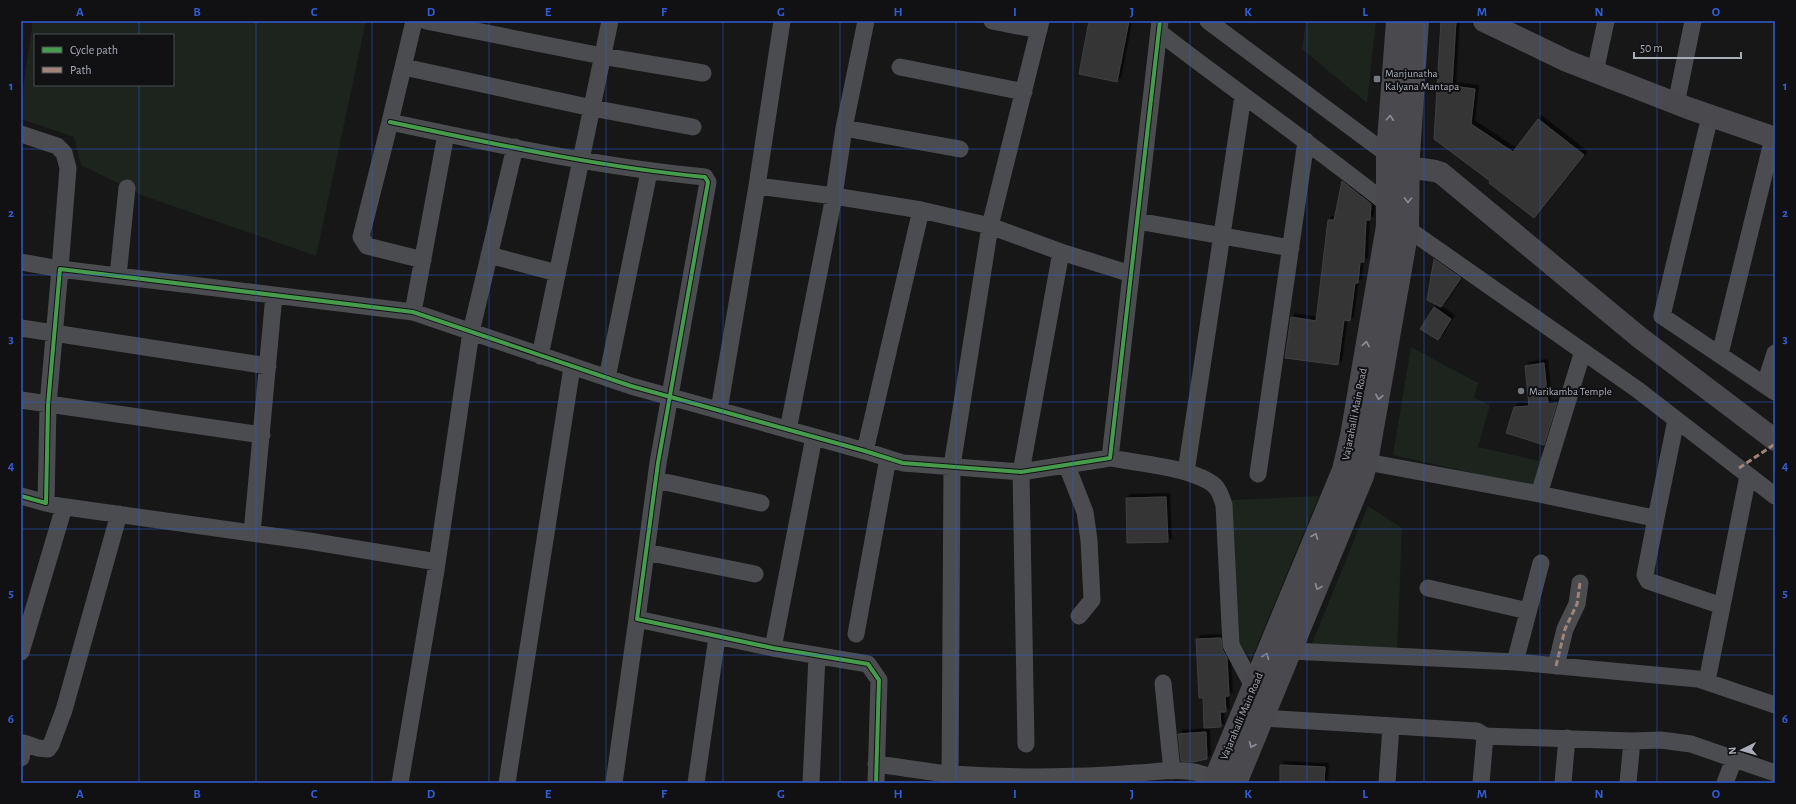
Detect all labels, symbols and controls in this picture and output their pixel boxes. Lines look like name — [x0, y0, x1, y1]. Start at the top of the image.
text: A — [76, 6, 84, 19]
text: B — [193, 6, 201, 19]
text: C — [311, 6, 318, 19]
text: D — [427, 6, 436, 19]
text: E — [545, 6, 552, 19]
text: F — [661, 6, 668, 19]
text: G — [777, 6, 785, 19]
text: H — [893, 6, 903, 19]
text: I — [1013, 6, 1017, 19]
text: J — [1130, 6, 1134, 19]
text: K — [1244, 6, 1252, 19]
text: L — [1362, 6, 1368, 19]
text: M — [1477, 6, 1487, 19]
text: N — [1594, 6, 1604, 19]
text: O — [1712, 6, 1721, 19]
legend — [34, 34, 174, 86]
scale bar — [1634, 34, 1741, 60]
text: 50 m — [1640, 42, 1663, 54]
text: Cycle path — [70, 44, 118, 57]
text: Path — [70, 64, 92, 76]
place label: Manjunatha Kalyana Mantapa — [1385, 68, 1459, 92]
marker: Manjunatha Kalyana Mantapa — [1372, 74, 1382, 84]
text: 1 — [9, 80, 13, 93]
text: 1 — [1783, 80, 1787, 93]
one-way arrow — [1385, 115, 1394, 121]
one-way arrow — [1404, 197, 1412, 203]
text: 2 — [8, 207, 14, 220]
text: 2 — [1782, 207, 1788, 220]
text: 3 — [8, 333, 14, 346]
text: 3 — [1782, 333, 1788, 346]
one-way arrow — [1362, 341, 1370, 347]
street label: Vajarahalli Main Road — [1340, 367, 1369, 461]
marker: Marikamba Temple — [1516, 386, 1526, 396]
place label: Marikamba Temple — [1529, 386, 1612, 397]
one-way arrow — [1375, 394, 1384, 400]
text: 4 — [8, 460, 15, 473]
text: 4 — [1782, 460, 1789, 473]
one-way arrow — [1311, 533, 1319, 540]
one-way arrow — [1314, 583, 1322, 590]
text: 5 — [8, 587, 14, 600]
text: 5 — [1782, 587, 1788, 600]
one-way arrow — [1261, 653, 1269, 660]
street label: Vajarahalli Main Road — [1218, 671, 1265, 761]
text: 6 — [8, 713, 14, 726]
text: 6 — [1782, 713, 1788, 726]
north arrow — [1722, 730, 1762, 770]
one-way arrow — [1248, 742, 1256, 749]
text: N — [1727, 747, 1738, 755]
text: A — [76, 788, 84, 801]
text: B — [193, 788, 201, 801]
text: C — [311, 788, 318, 801]
text: D — [427, 788, 436, 801]
text: E — [545, 788, 552, 801]
text: F — [661, 788, 668, 801]
text: G — [777, 788, 785, 801]
text: H — [893, 788, 903, 801]
text: I — [1013, 788, 1017, 801]
text: J — [1130, 788, 1134, 801]
text: K — [1244, 788, 1252, 801]
text: L — [1362, 788, 1368, 801]
text: M — [1477, 788, 1487, 801]
text: N — [1594, 788, 1604, 801]
text: O — [1712, 788, 1721, 801]

